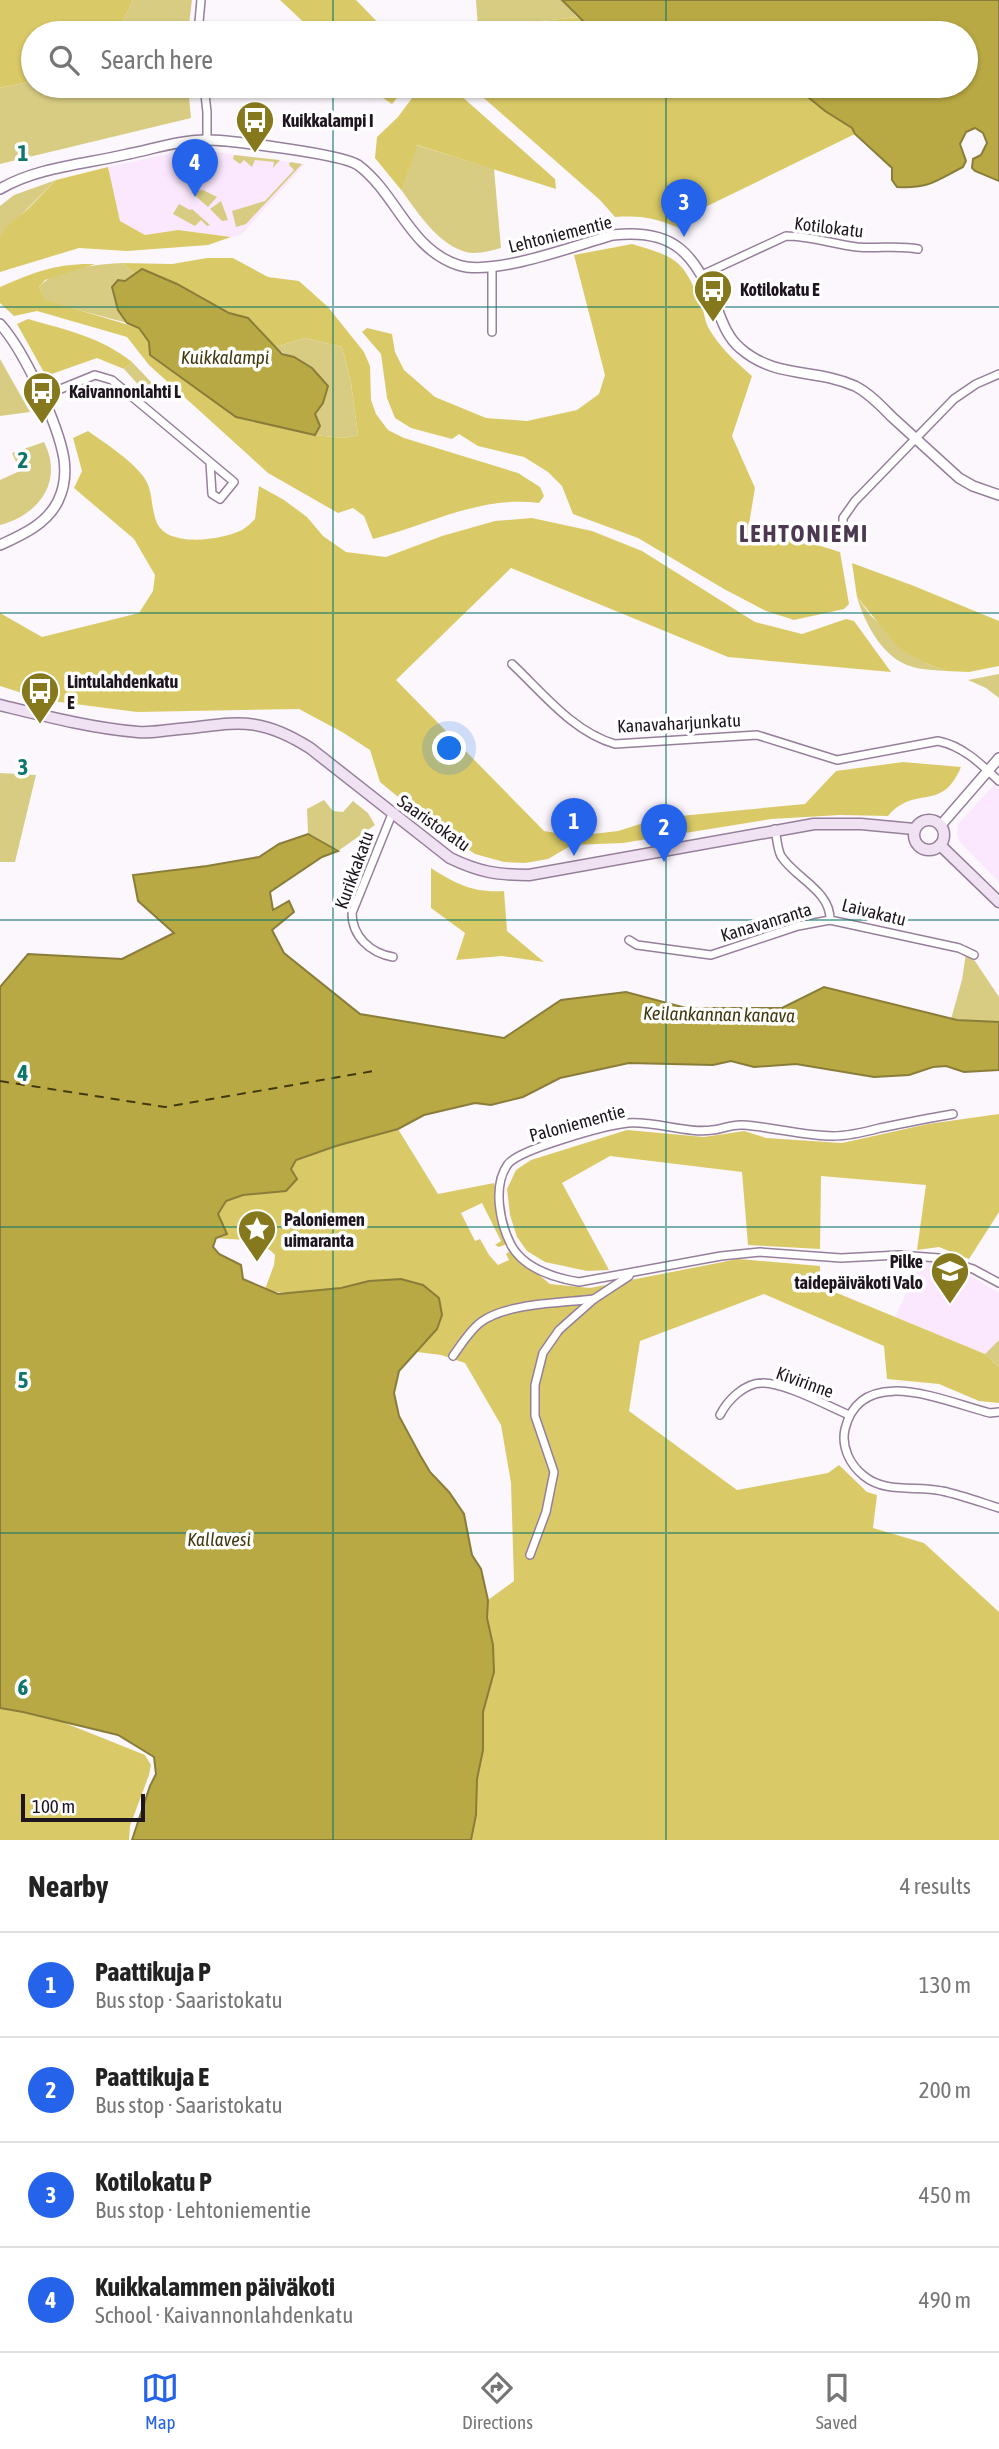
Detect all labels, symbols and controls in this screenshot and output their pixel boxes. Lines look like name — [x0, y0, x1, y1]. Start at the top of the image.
search box — [21, 21, 978, 98]
icon: search — [45, 41, 83, 79]
text: Search here — [101, 45, 213, 75]
bus stop icon: Kuikkalampi I — [234, 99, 276, 154]
place label: Kuikkalampi I — [282, 110, 374, 131]
pin: 4 — [172, 139, 218, 197]
text: 1 — [18, 140, 29, 166]
pin: 3 — [661, 179, 707, 237]
street label: Lehtoniementie — [506, 211, 614, 257]
street label: Kotilokatu — [793, 212, 865, 242]
bus stop icon: Kotilokatu E — [692, 268, 734, 323]
place label: Kotilokatu E — [740, 279, 820, 300]
water label: Kuikkalampi — [181, 346, 269, 368]
bus stop icon: Kaivannonlahti L — [21, 370, 63, 425]
place label: Kaivannonlahti L — [69, 381, 181, 402]
text: 2 — [18, 447, 28, 473]
district label: LEHTONIEMI — [739, 520, 869, 547]
bus stop icon: Lintulahdenkatu E — [19, 670, 61, 725]
place label: Lintulahdenkatu E — [67, 671, 178, 713]
street label: Kanavaharjunkatu — [617, 709, 741, 737]
your location — [432, 731, 466, 765]
text: 3 — [18, 754, 28, 780]
street label: Saaristokatu — [394, 790, 474, 856]
pin: 1 — [551, 798, 597, 856]
pin: 2 — [641, 804, 687, 862]
street label: Kurikkakatu — [330, 828, 378, 912]
street label: Laivakatu — [840, 894, 908, 930]
street label: Kanavanranta — [718, 898, 814, 946]
water label: Keilankannan kanava — [643, 1002, 795, 1026]
text: 4 — [17, 1060, 29, 1086]
street label: Paloniementie — [527, 1100, 627, 1146]
place icon: Paloniemen uimaranta — [236, 1208, 278, 1263]
place label: Paloniemen uimaranta — [284, 1209, 365, 1251]
school or university icon: Pilke taidepäiväkoti Valo — [929, 1250, 971, 1305]
place label: Pilke taidepäiväkoti Valo — [793, 1251, 923, 1293]
street label: Kivirinne — [773, 1362, 837, 1402]
text: 5 — [18, 1367, 29, 1393]
water label: Kallavesi — [187, 1528, 251, 1550]
text: 6 — [18, 1674, 29, 1700]
scale bar — [21, 1791, 145, 1823]
text: 100 m — [32, 1795, 75, 1817]
text: Nearby — [28, 1869, 108, 1903]
text: 4 results — [900, 1873, 971, 1899]
text: Paattikuja P — [95, 1957, 211, 1987]
text: 1 — [46, 1972, 56, 1998]
text: 130 m — [919, 1972, 971, 1998]
text: Bus stop · Saaristokatu — [95, 1987, 283, 2013]
text: Paattikuja E — [95, 2062, 209, 2092]
text: 2 — [46, 2077, 56, 2103]
text: 200 m — [919, 2077, 971, 2103]
text: Bus stop · Saaristokatu — [95, 2092, 283, 2118]
text: Kotilokatu P — [95, 2167, 212, 2197]
text: 3 — [46, 2182, 56, 2208]
text: 450 m — [919, 2182, 971, 2208]
text: Bus stop · Lehtoniementie — [95, 2197, 311, 2223]
text: Kuikkalammen päiväkoti — [95, 2272, 335, 2302]
text: 4 — [46, 2287, 56, 2313]
text: 490 m — [919, 2287, 971, 2313]
text: School · Kaivannonlahdenkatu — [95, 2302, 353, 2328]
tab: Map — [141, 2369, 179, 2433]
tab: Directions — [462, 2369, 533, 2433]
tab: Saved — [816, 2369, 858, 2433]

